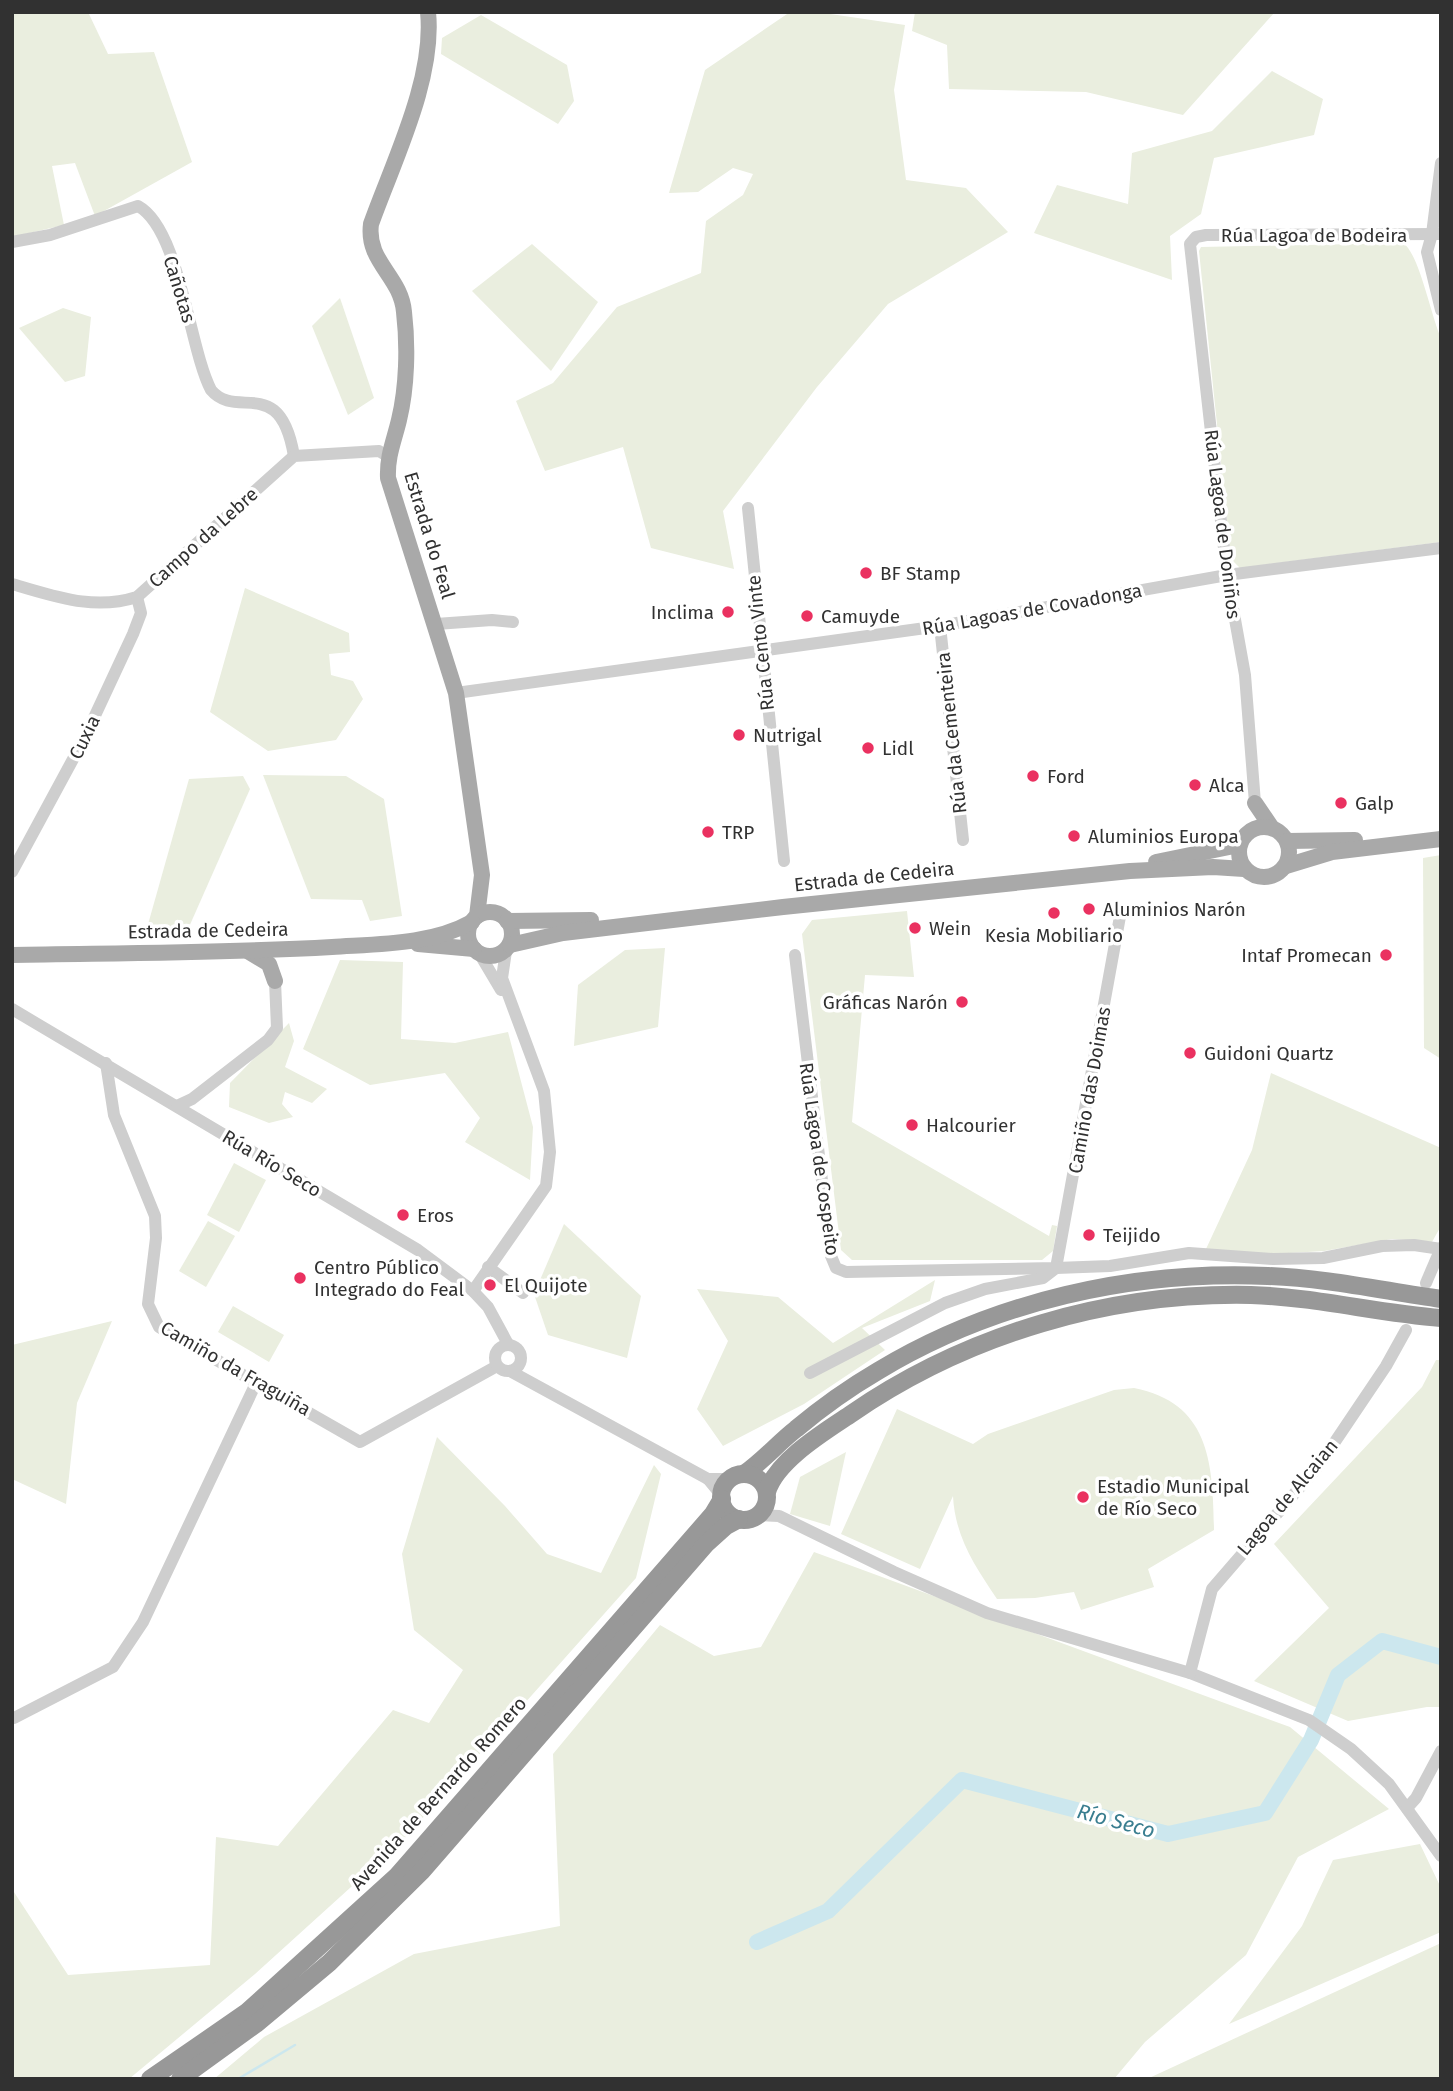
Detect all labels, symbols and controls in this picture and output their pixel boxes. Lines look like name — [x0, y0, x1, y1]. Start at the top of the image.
street label: Rúa Lagoa de Bodeira — [1221, 224, 1407, 247]
street label: Cañotas — [158, 253, 201, 326]
street label: Rúa Lagoa de Doniños — [1199, 428, 1246, 620]
street label: Estrada do Feal — [399, 469, 460, 602]
street label: Campo da Lebre — [144, 482, 263, 592]
place label: BF Stamp — [880, 562, 961, 585]
marker: BF Stamp — [858, 565, 874, 581]
street label: Rúa Cento Vinte — [742, 574, 779, 712]
street label: Rúa Lagoas de Covadonga — [920, 579, 1144, 640]
place label: Inclima — [651, 601, 714, 624]
marker: Inclima — [720, 604, 736, 620]
place label: Camuyde — [821, 605, 900, 628]
marker: Camuyde — [799, 608, 815, 624]
street label: Rúa da Cementeira — [932, 651, 971, 815]
street label: Cuxia — [64, 711, 105, 763]
place label: Nutrigal — [753, 724, 822, 747]
marker: Nutrigal — [731, 727, 747, 743]
place label: Lidl — [882, 737, 914, 760]
marker: Lidl — [860, 740, 876, 756]
place label: Ford — [1047, 765, 1085, 788]
marker: Ford — [1025, 768, 1041, 784]
place label: Alca — [1209, 774, 1245, 797]
marker: Alca — [1187, 777, 1203, 793]
place label: Galp — [1355, 792, 1394, 815]
marker: Galp — [1333, 795, 1349, 811]
place label: TRP — [722, 821, 754, 844]
marker: TRP — [700, 824, 716, 840]
place label: Aluminios Europa — [1088, 825, 1239, 848]
marker: Aluminios Europa — [1066, 828, 1082, 844]
street label: Estrada de Cedeira — [793, 857, 955, 896]
place label: Aluminios Narón — [1103, 898, 1246, 921]
marker: Aluminios Narón — [1081, 901, 1097, 917]
marker: Kesia Mobiliario — [1046, 905, 1062, 921]
place label: Wein — [929, 917, 971, 940]
street label: Estrada de Cedeira — [127, 918, 289, 943]
marker: Wein — [907, 920, 923, 936]
place label: Kesia Mobiliario — [985, 924, 1123, 947]
place label: Intaf Promecan — [1241, 944, 1372, 967]
marker: Intaf Promecan — [1378, 947, 1394, 963]
place label: Gráficas Narón — [823, 991, 948, 1014]
marker: Gráficas Narón — [954, 994, 970, 1010]
street label: Camiño das Doimas — [1063, 1005, 1116, 1175]
place label: Guidoni Quartz — [1204, 1042, 1333, 1065]
marker: Guidoni Quartz — [1182, 1045, 1198, 1061]
street label: Rúa Lagoa de Cospeito — [795, 1061, 844, 1257]
place label: Halcourier — [926, 1114, 1016, 1137]
marker: Halcourier — [904, 1117, 920, 1133]
street label: Rúa Río Seco — [218, 1125, 325, 1202]
place label: Eros — [417, 1204, 454, 1227]
marker: Eros — [395, 1207, 411, 1223]
place label: Teijido — [1103, 1224, 1161, 1247]
marker: Teijido — [1081, 1227, 1097, 1243]
place label: Centro Público Integrado do Feal — [314, 1256, 465, 1301]
marker: Centro Público Integrado do Feal — [292, 1270, 308, 1286]
place label: El Quijote — [504, 1274, 588, 1297]
marker: El Quijote — [482, 1277, 498, 1293]
street label: Camiño da Fraguiña — [157, 1316, 315, 1421]
street label: Lagoa de Alcaian — [1232, 1435, 1343, 1560]
place label: Estadio Municipal de Río Seco — [1097, 1475, 1250, 1520]
marker: Estadio Municipal de Río Seco — [1075, 1489, 1091, 1505]
street label: Avenida de Bernardo Romero — [345, 1692, 531, 1895]
water label: Río Seco — [1074, 1798, 1158, 1844]

